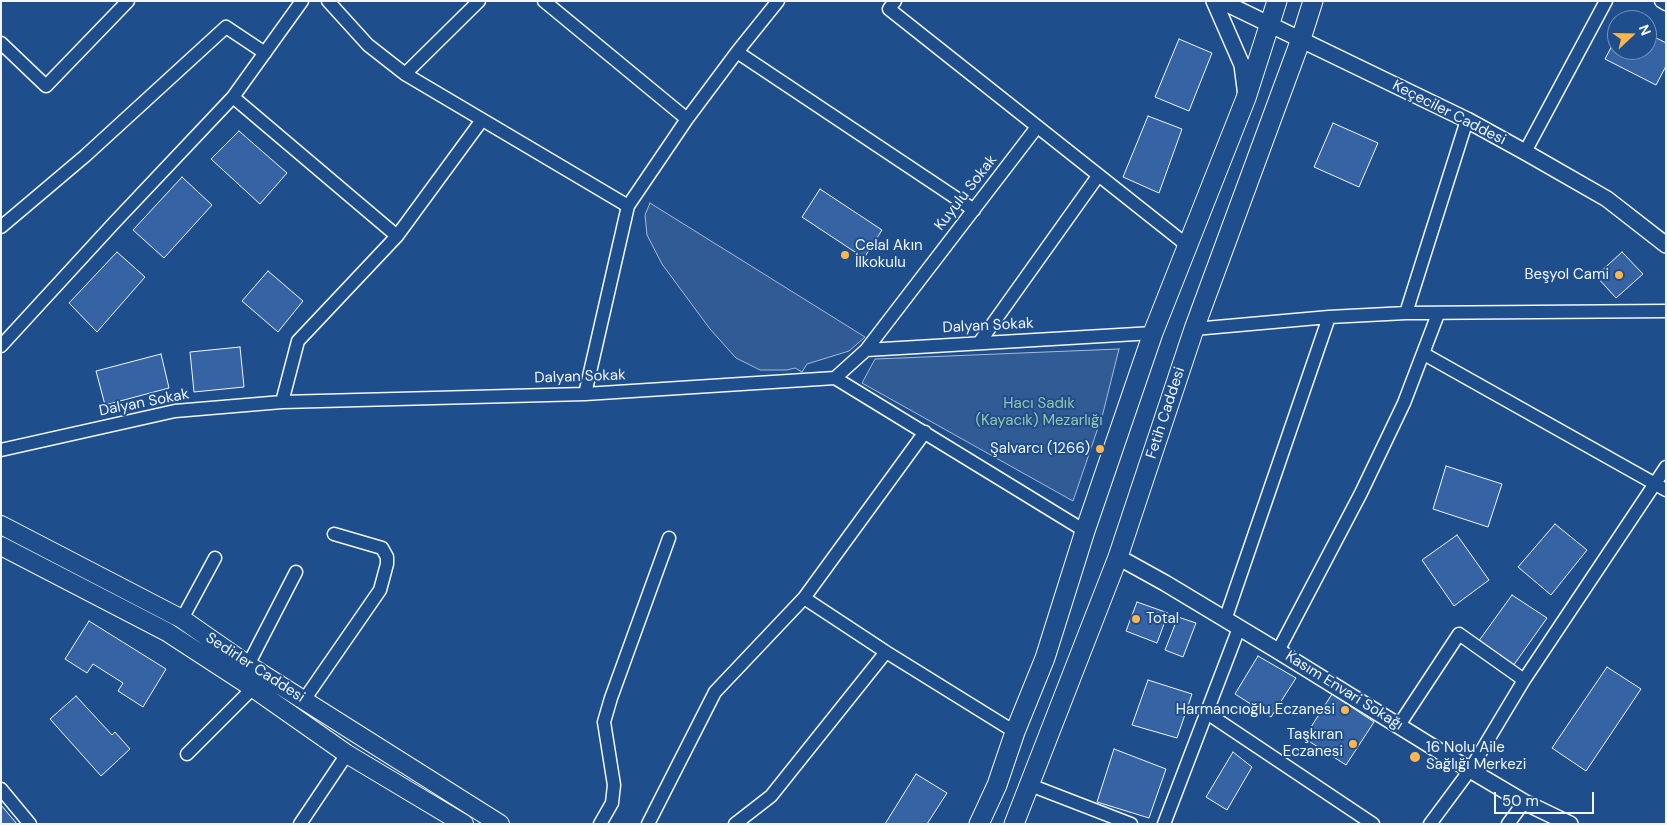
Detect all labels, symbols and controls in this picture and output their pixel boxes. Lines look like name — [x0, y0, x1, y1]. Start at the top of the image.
north arrow — [1607, 10, 1657, 60]
text: N — [1635, 22, 1655, 38]
street label: Keçeciler Caddesi — [1389, 77, 1509, 149]
street label: Kuyulu Sokak — [931, 152, 1001, 234]
place label: Celal Akın İlkokulu — [855, 237, 923, 272]
marker: Celal Akın İlkokulu — [839, 249, 851, 261]
place label: Beşyol Cami — [1524, 266, 1609, 284]
marker: Beşyol Cami — [1613, 269, 1625, 281]
street label: Dalyan Sokak — [942, 315, 1034, 337]
street label: Fetih Caddesi — [1143, 365, 1189, 461]
street label: Dalyan Sokak — [534, 366, 626, 388]
street label: Dalyan Sokak — [97, 385, 191, 421]
park label: Hacı Sadık (Kayacık) Mezarlığı — [975, 395, 1103, 430]
place label: Şalvarcı (1266) — [990, 440, 1090, 458]
marker: Şalvarcı (1266) — [1094, 443, 1106, 455]
place label: Total — [1146, 610, 1179, 628]
marker: Total — [1130, 613, 1142, 625]
street label: Sedirler Caddesi — [202, 629, 308, 707]
street label: Kasım Envari Sokağı — [1282, 647, 1406, 735]
place label: Harmancıoğlu Eczanesi — [1176, 701, 1335, 719]
marker: Harmancıoğlu Eczanesi — [1339, 704, 1351, 716]
place label: Taşkıran Eczanesi — [1283, 726, 1343, 761]
marker: Taşkıran Eczanesi — [1347, 738, 1359, 750]
place label: 16 Nolu Aile Sağlığı Merkezi — [1426, 739, 1526, 774]
marker: 16 Nolu Aile Sağlığı Merkezi — [1408, 750, 1422, 764]
scale bar — [1497, 782, 1597, 814]
text: 50 m — [1502, 791, 1539, 811]

